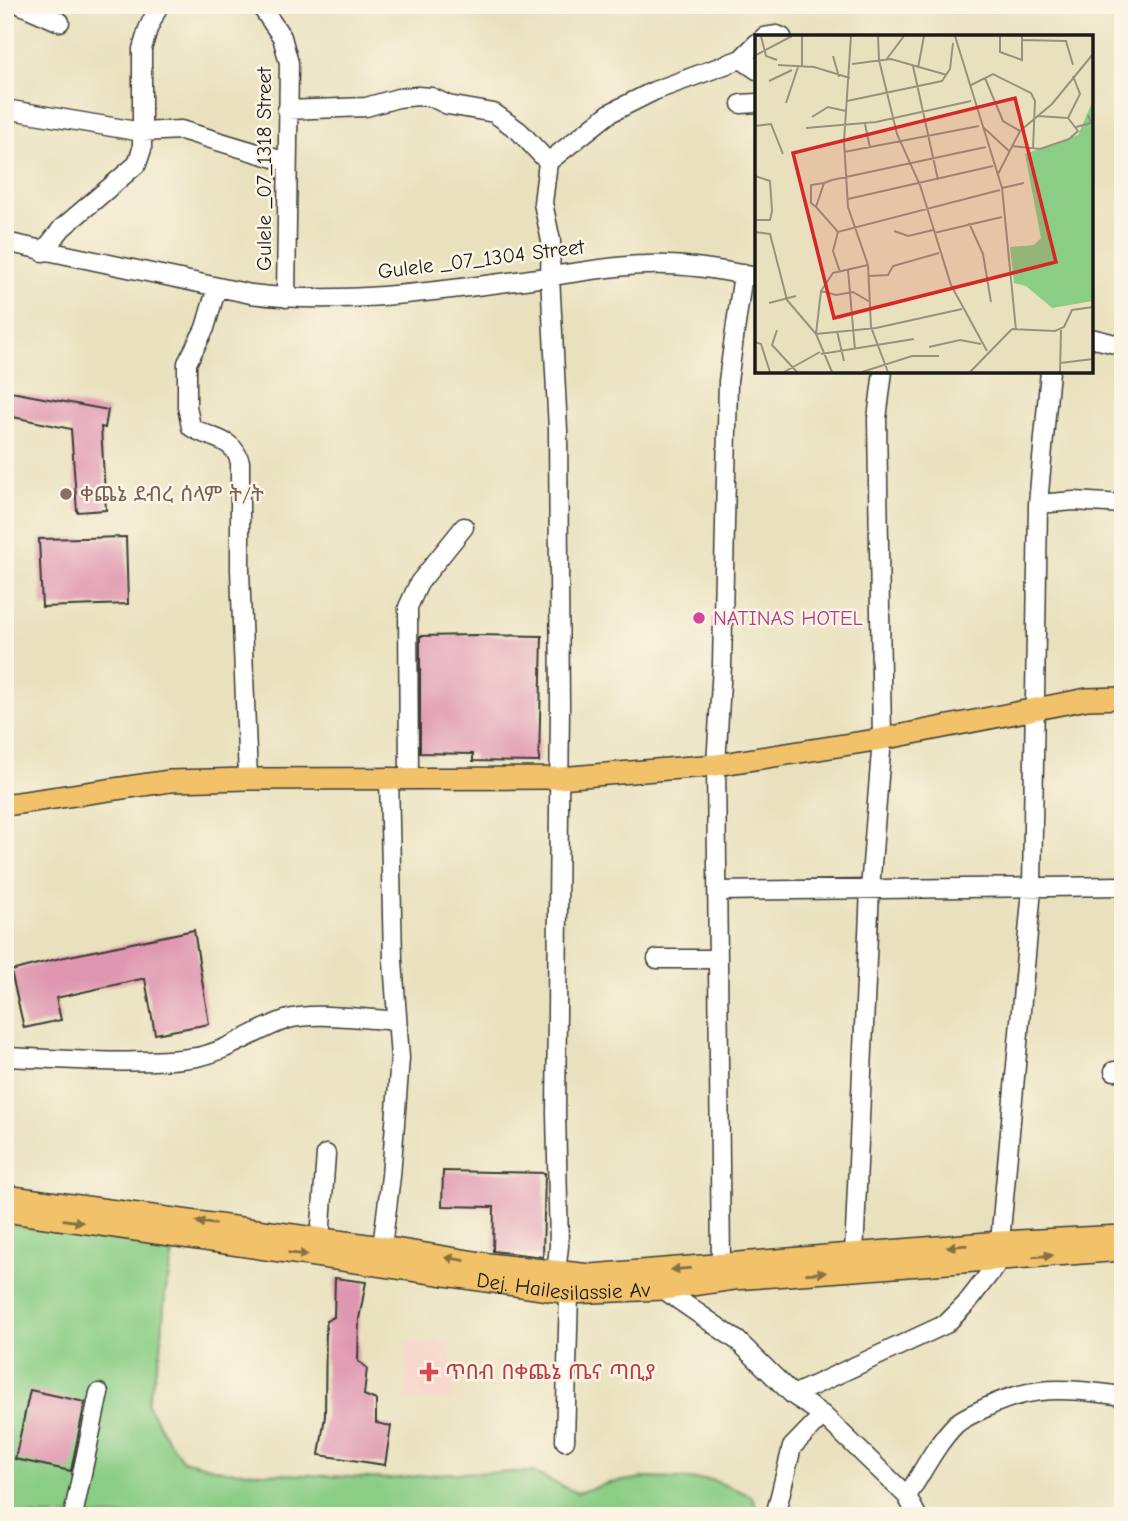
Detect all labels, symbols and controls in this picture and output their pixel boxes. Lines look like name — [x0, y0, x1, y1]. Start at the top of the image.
inset map — [755, 35, 1093, 373]
street label: Gulele _07_1318 Street — [252, 66, 276, 271]
street label: Gulele _07_1304 Street — [376, 234, 587, 284]
place label: ቀጨኔ ደብረ ሰላም ት/ት — [80, 482, 264, 506]
marker: ቀጨኔ ደብረ ሰላም ት/ት — [58, 486, 74, 502]
place label: NATINAS HOTEL — [713, 606, 864, 630]
marker: NATINAS HOTEL — [691, 610, 707, 626]
one-way arrow — [62, 1216, 84, 1227]
one-way arrow — [194, 1218, 216, 1229]
one-way arrow — [946, 1241, 968, 1252]
one-way arrow — [287, 1248, 309, 1259]
one-way arrow — [1032, 1250, 1054, 1261]
one-way arrow — [444, 1253, 466, 1264]
one-way arrow — [670, 1264, 692, 1275]
one-way arrow — [805, 1267, 827, 1278]
street label: Dej. Hailesilassie Av — [475, 1268, 651, 1305]
place label: ጥበብ በቀጨኔ ጤና ጣቢያ — [445, 1360, 655, 1384]
marker: ጥበብ በቀጨኔ ጤና ጣቢያ — [419, 1362, 439, 1382]

